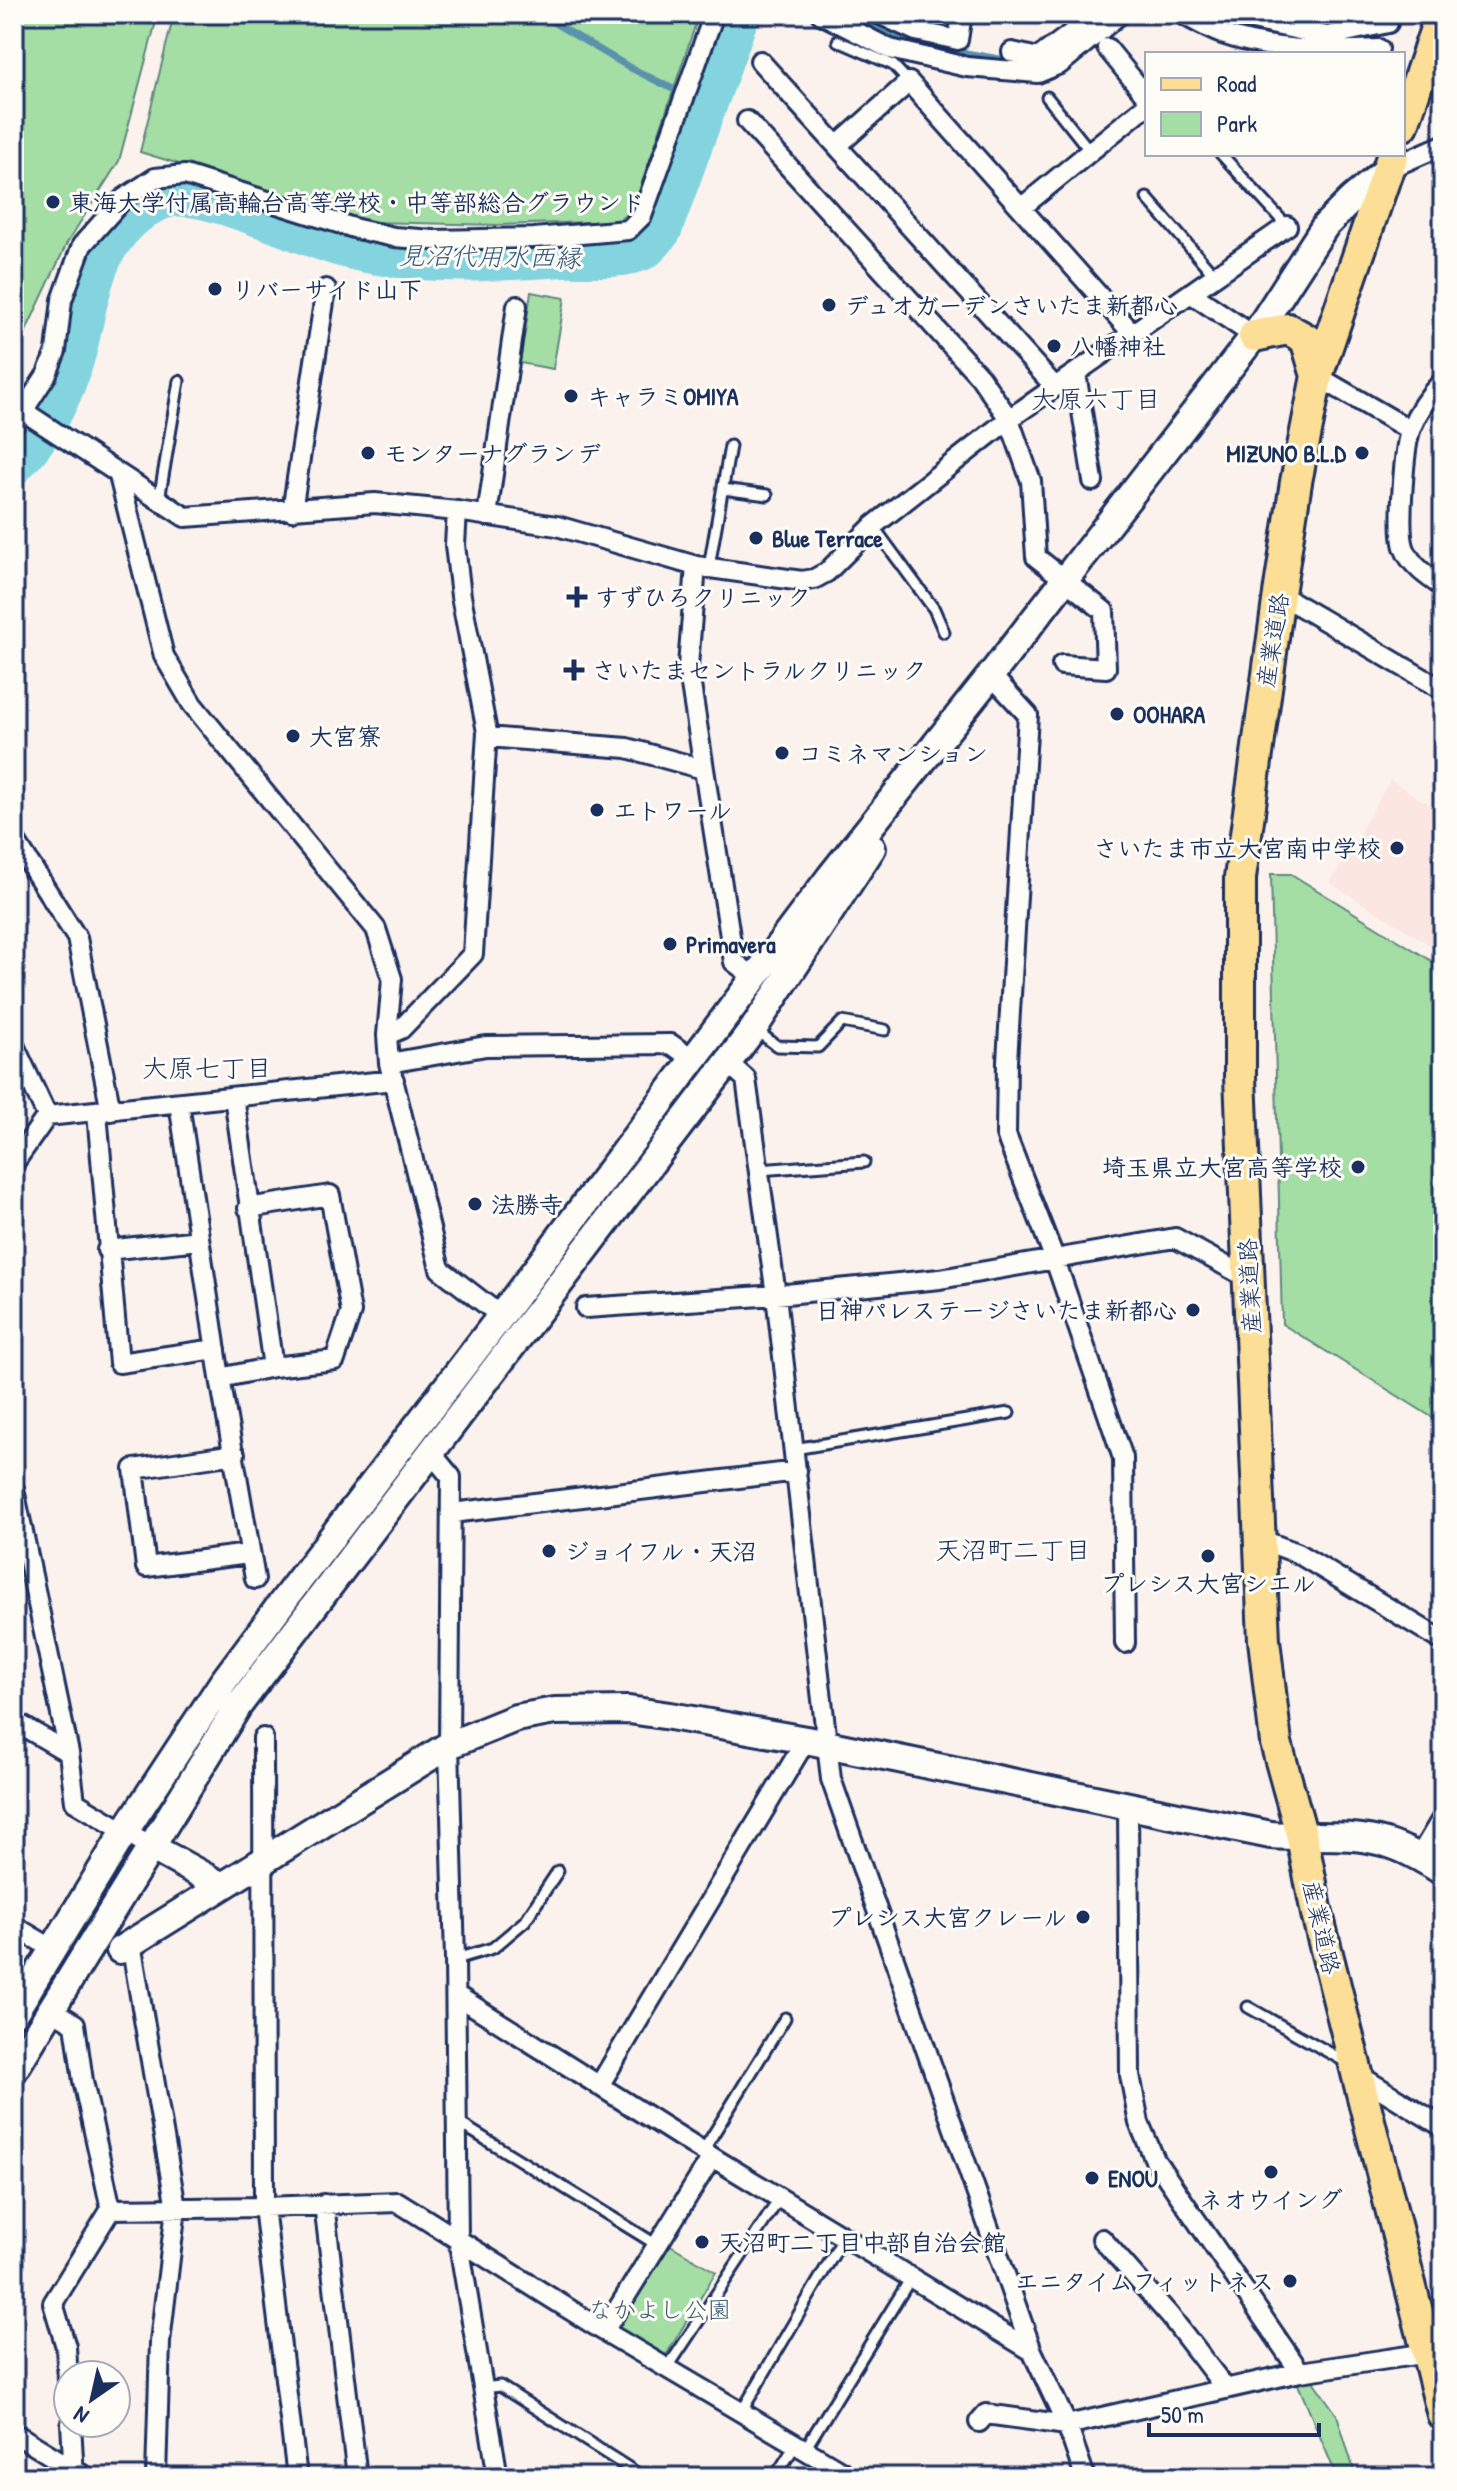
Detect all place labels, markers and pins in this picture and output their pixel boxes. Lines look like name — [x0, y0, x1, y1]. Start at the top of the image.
place label: 東海大学付属高輪台高等学校・中等部総合グラウンド — [69, 186, 645, 218]
marker: 東海大学付属高輪台高等学校・中等部総合グラウンド — [44, 193, 62, 211]
place label: リバーサイド山下 — [231, 273, 423, 305]
marker: リバーサイド山下 — [206, 280, 224, 298]
place label: デュオガーデンさいたま新都心 — [845, 289, 1178, 321]
marker: デュオガーデンさいたま新都心 — [820, 296, 838, 314]
place label: 八幡神社 — [1070, 330, 1166, 362]
marker: 八幡神社 — [1045, 337, 1063, 355]
place label: キャラミOMIYA — [587, 380, 739, 412]
marker: キャラミOMIYA — [562, 387, 580, 405]
place label: モンターナグランデ — [384, 437, 601, 469]
place label: MIZUNO B.L.D — [1226, 437, 1347, 469]
marker: モンターナグランデ — [359, 444, 377, 462]
marker: MIZUNO B.L.D — [1353, 444, 1371, 462]
place label: Blue Terrace — [772, 522, 883, 554]
marker: Blue Terrace — [747, 529, 765, 547]
place label: すずひろクリニック — [595, 581, 811, 613]
marker: すずひろクリニック — [566, 586, 588, 608]
place label: さいたまセントラルクリニック — [592, 654, 927, 686]
marker: さいたまセントラルクリニック — [563, 659, 585, 681]
place label: OOHARA — [1133, 698, 1206, 730]
marker: OOHARA — [1108, 705, 1126, 723]
place label: 大宮寮 — [309, 720, 381, 752]
marker: 大宮寮 — [284, 727, 302, 745]
place label: コミネマンション — [798, 737, 988, 769]
marker: コミネマンション — [773, 744, 791, 762]
place label: エトワール — [613, 794, 732, 826]
marker: エトワール — [588, 801, 606, 819]
place label: さいたま市立大宮南中学校 — [1093, 832, 1381, 864]
marker: さいたま市立大宮南中学校 — [1388, 839, 1406, 857]
place label: Primavera — [686, 928, 776, 960]
marker: Primavera — [661, 935, 679, 953]
place label: 埼玉県立大宮高等学校 — [1102, 1151, 1342, 1183]
marker: 埼玉県立大宮高等学校 — [1349, 1158, 1367, 1176]
place label: 法勝寺 — [491, 1188, 563, 1220]
marker: 法勝寺 — [466, 1195, 484, 1213]
place label: 日神パレステージさいたま新都心 — [816, 1294, 1177, 1326]
marker: 日神パレステージさいたま新都心 — [1184, 1301, 1202, 1319]
place label: ジョイフル・天沼 — [565, 1535, 757, 1567]
marker: ジョイフル・天沼 — [540, 1542, 558, 1560]
marker: プレシス大宮シエル — [1199, 1547, 1217, 1565]
place label: プレシス大宮シエル — [1100, 1567, 1316, 1599]
place label: プレシス大宮クレール — [827, 1901, 1067, 1933]
marker: プレシス大宮クレール — [1074, 1908, 1092, 1926]
place label: ENOU — [1108, 2162, 1158, 2194]
marker: ネオウイング — [1262, 2163, 1280, 2181]
marker: ENOU — [1083, 2169, 1101, 2187]
place label: ネオウイング — [1199, 2183, 1343, 2215]
place label: 天沼町二丁目中部自治会館 — [718, 2226, 1006, 2258]
marker: 天沼町二丁目中部自治会館 — [693, 2233, 711, 2251]
place label: エニタイムフィットネス — [1015, 2265, 1274, 2297]
marker: エニタイムフィットネス — [1281, 2272, 1299, 2290]

